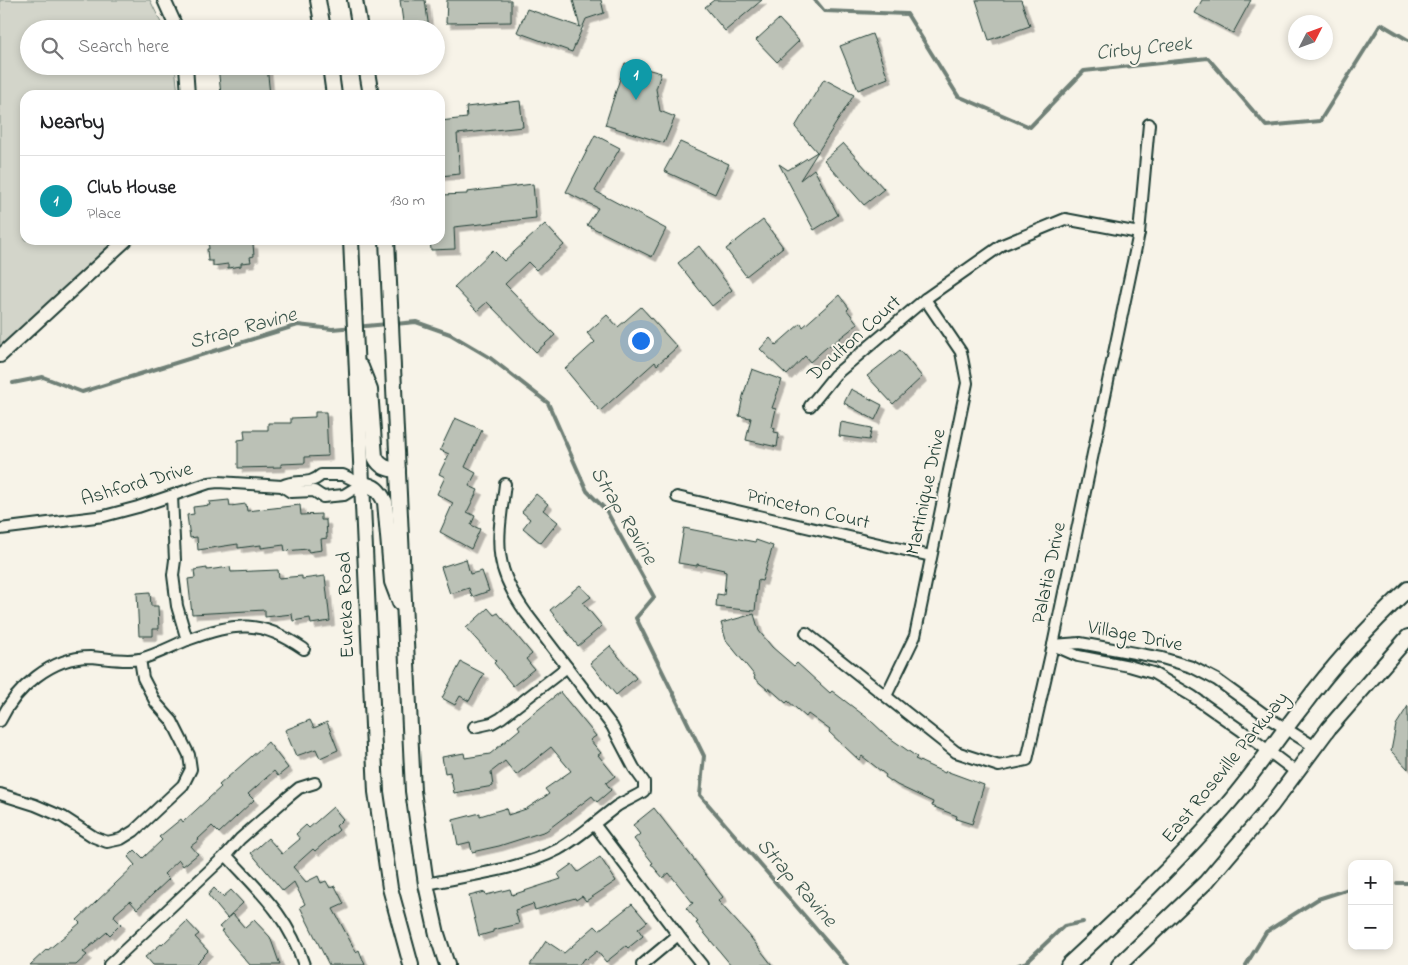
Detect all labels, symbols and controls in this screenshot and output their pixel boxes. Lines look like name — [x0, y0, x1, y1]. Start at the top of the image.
north arrow — [1288, 15, 1333, 60]
search box — [20, 20, 445, 75]
water label: Cirby Creek — [1095, 29, 1194, 69]
icon: search — [38, 34, 66, 62]
text: Search here — [78, 34, 169, 61]
pin: 1 — [620, 59, 652, 100]
text: Nearby — [40, 108, 104, 138]
text: Club House — [87, 175, 176, 202]
text: 1 — [53, 189, 59, 213]
text: 130 m — [390, 189, 425, 213]
text: Place — [87, 202, 121, 226]
street label: Doulton Court — [801, 289, 909, 390]
water label: Strap Ravine — [186, 300, 301, 358]
your location — [628, 328, 654, 354]
street label: Martinique Drive — [899, 426, 955, 558]
street label: Ashford Drive — [78, 455, 196, 515]
water label: Strap Ravine — [582, 461, 665, 572]
street label: Princeton Court — [744, 482, 873, 538]
street label: Palatia Drive — [1025, 519, 1075, 627]
street label: Eureka Road — [331, 551, 363, 659]
street label: Village Drive — [1084, 613, 1185, 661]
street label: East Roseville Parkway — [1155, 686, 1297, 850]
water label: Strap Ravine — [749, 832, 844, 935]
map controls — [1348, 860, 1393, 950]
button: + — [1348, 860, 1393, 905]
button: − — [1348, 905, 1393, 950]

